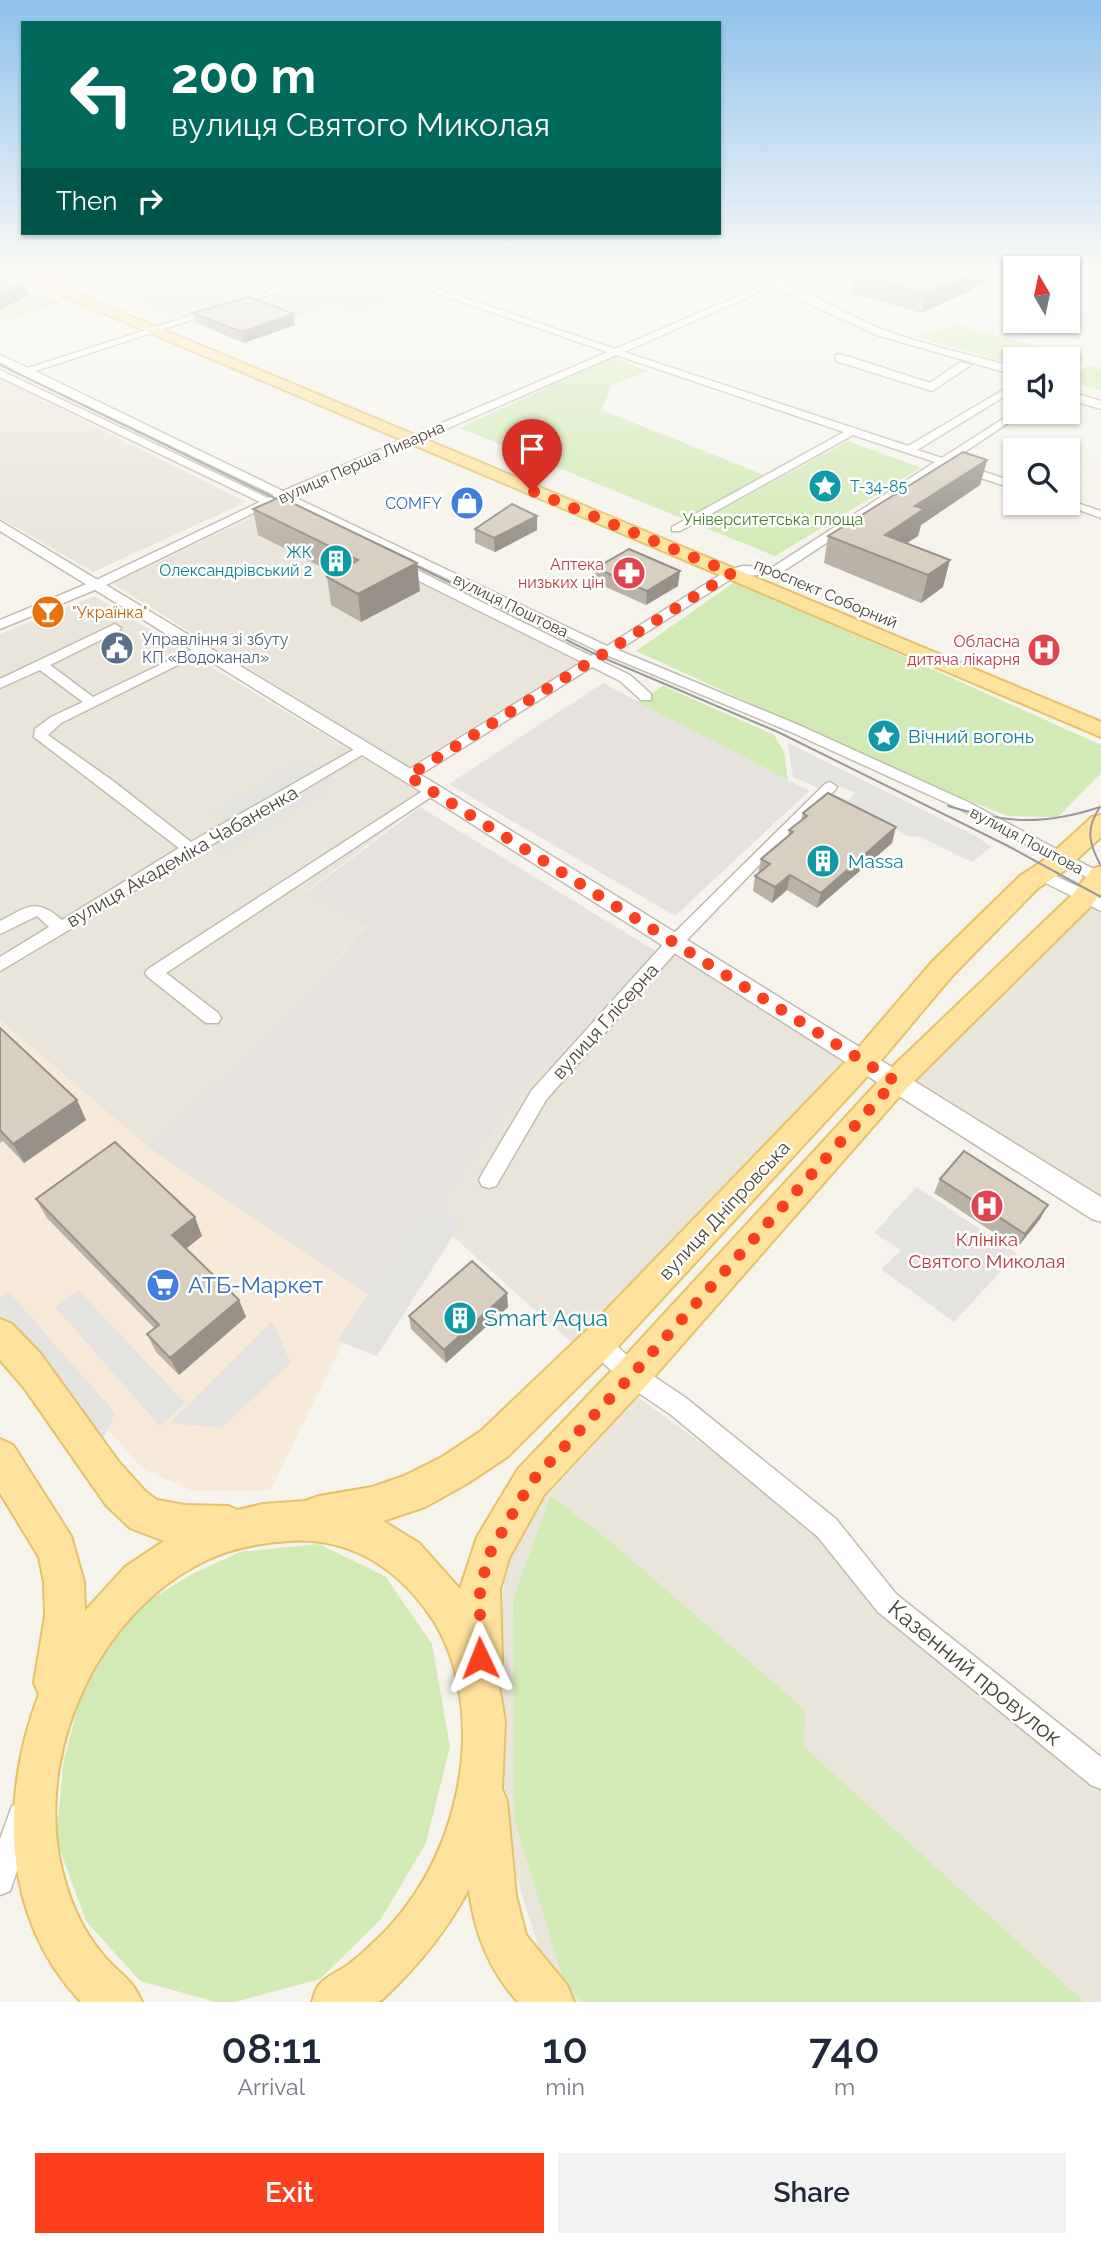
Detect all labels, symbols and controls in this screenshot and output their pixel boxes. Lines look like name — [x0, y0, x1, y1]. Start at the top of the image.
text: 200 m — [171, 47, 316, 104]
icon: left — [56, 49, 147, 140]
text: вулиця Святого Миколая — [171, 106, 550, 143]
icon: right — [131, 182, 169, 220]
text: Then — [56, 186, 117, 216]
north arrow — [1003, 256, 1080, 332]
map controls — [1003, 256, 1080, 515]
button: sound — [1003, 347, 1080, 424]
street label: вулиця Перша Ливарна — [275, 417, 447, 508]
pin — [502, 419, 562, 491]
icon: arrive — [513, 430, 551, 468]
button: search — [1003, 438, 1080, 515]
place icon: Т-34-85 — [806, 467, 844, 505]
place label: Т-34-85 — [850, 477, 907, 496]
shop icon: COMFY — [448, 484, 486, 522]
place label: COMFY — [385, 494, 443, 513]
park label: Університетська площа — [683, 510, 863, 529]
building icon: ЖК Олександрівський 2 — [317, 542, 355, 580]
place label: ЖК Олександрівський 2 — [159, 543, 312, 580]
pharmacy icon: Аптека низьких цін — [610, 554, 648, 592]
place label: Аптека низьких цін — [518, 555, 604, 592]
street label: проспект Соборний — [751, 555, 900, 632]
street label: вулиця Поштова — [450, 569, 571, 642]
bar icon: "Українка" — [29, 593, 67, 631]
place label: "Українка" — [72, 603, 148, 622]
public building icon: Управлiння зi збуту КП «Водоканал» — [98, 629, 136, 667]
place label: Управлiння зi збуту КП «Водоканал» — [142, 630, 289, 667]
hospital icon: Обласна дитяча лікарня — [1025, 631, 1063, 669]
place label: Обласна дитяча лікарня — [907, 632, 1020, 669]
place icon: Вічний вогонь — [865, 717, 903, 755]
place label: Вічний вогонь — [908, 725, 1034, 747]
street label: вулиця Академіка Чабаненка — [62, 781, 302, 931]
street label: вулиця Поштова — [967, 803, 1087, 878]
building icon: Massa — [804, 842, 842, 880]
place label: Massa — [848, 850, 904, 872]
street label: вулиця Глісерна — [547, 959, 663, 1083]
street label: вулиця Дніпровська — [654, 1136, 794, 1284]
hospital icon: Клініка Святого Миколая — [968, 1187, 1006, 1225]
place label: Клініка Святого Миколая — [909, 1228, 1065, 1272]
supermarket icon: АТБ-Маркет — [144, 1266, 182, 1304]
place label: АТБ-Маркет — [188, 1271, 323, 1298]
building icon: Smart Aqua — [441, 1299, 479, 1337]
place label: Smart Aqua — [484, 1304, 608, 1331]
street label: Казенний провулок — [883, 1594, 1068, 1751]
position arrow — [443, 1621, 517, 1695]
text: 08:11 — [221, 2024, 321, 2073]
text: 10 — [542, 2024, 588, 2073]
text: 740 — [809, 2024, 880, 2073]
text: Arrival — [237, 2073, 305, 2100]
text: min — [545, 2073, 585, 2100]
text: m — [834, 2073, 855, 2100]
button: Exit — [35, 2153, 544, 2233]
button: Share — [558, 2153, 1066, 2233]

